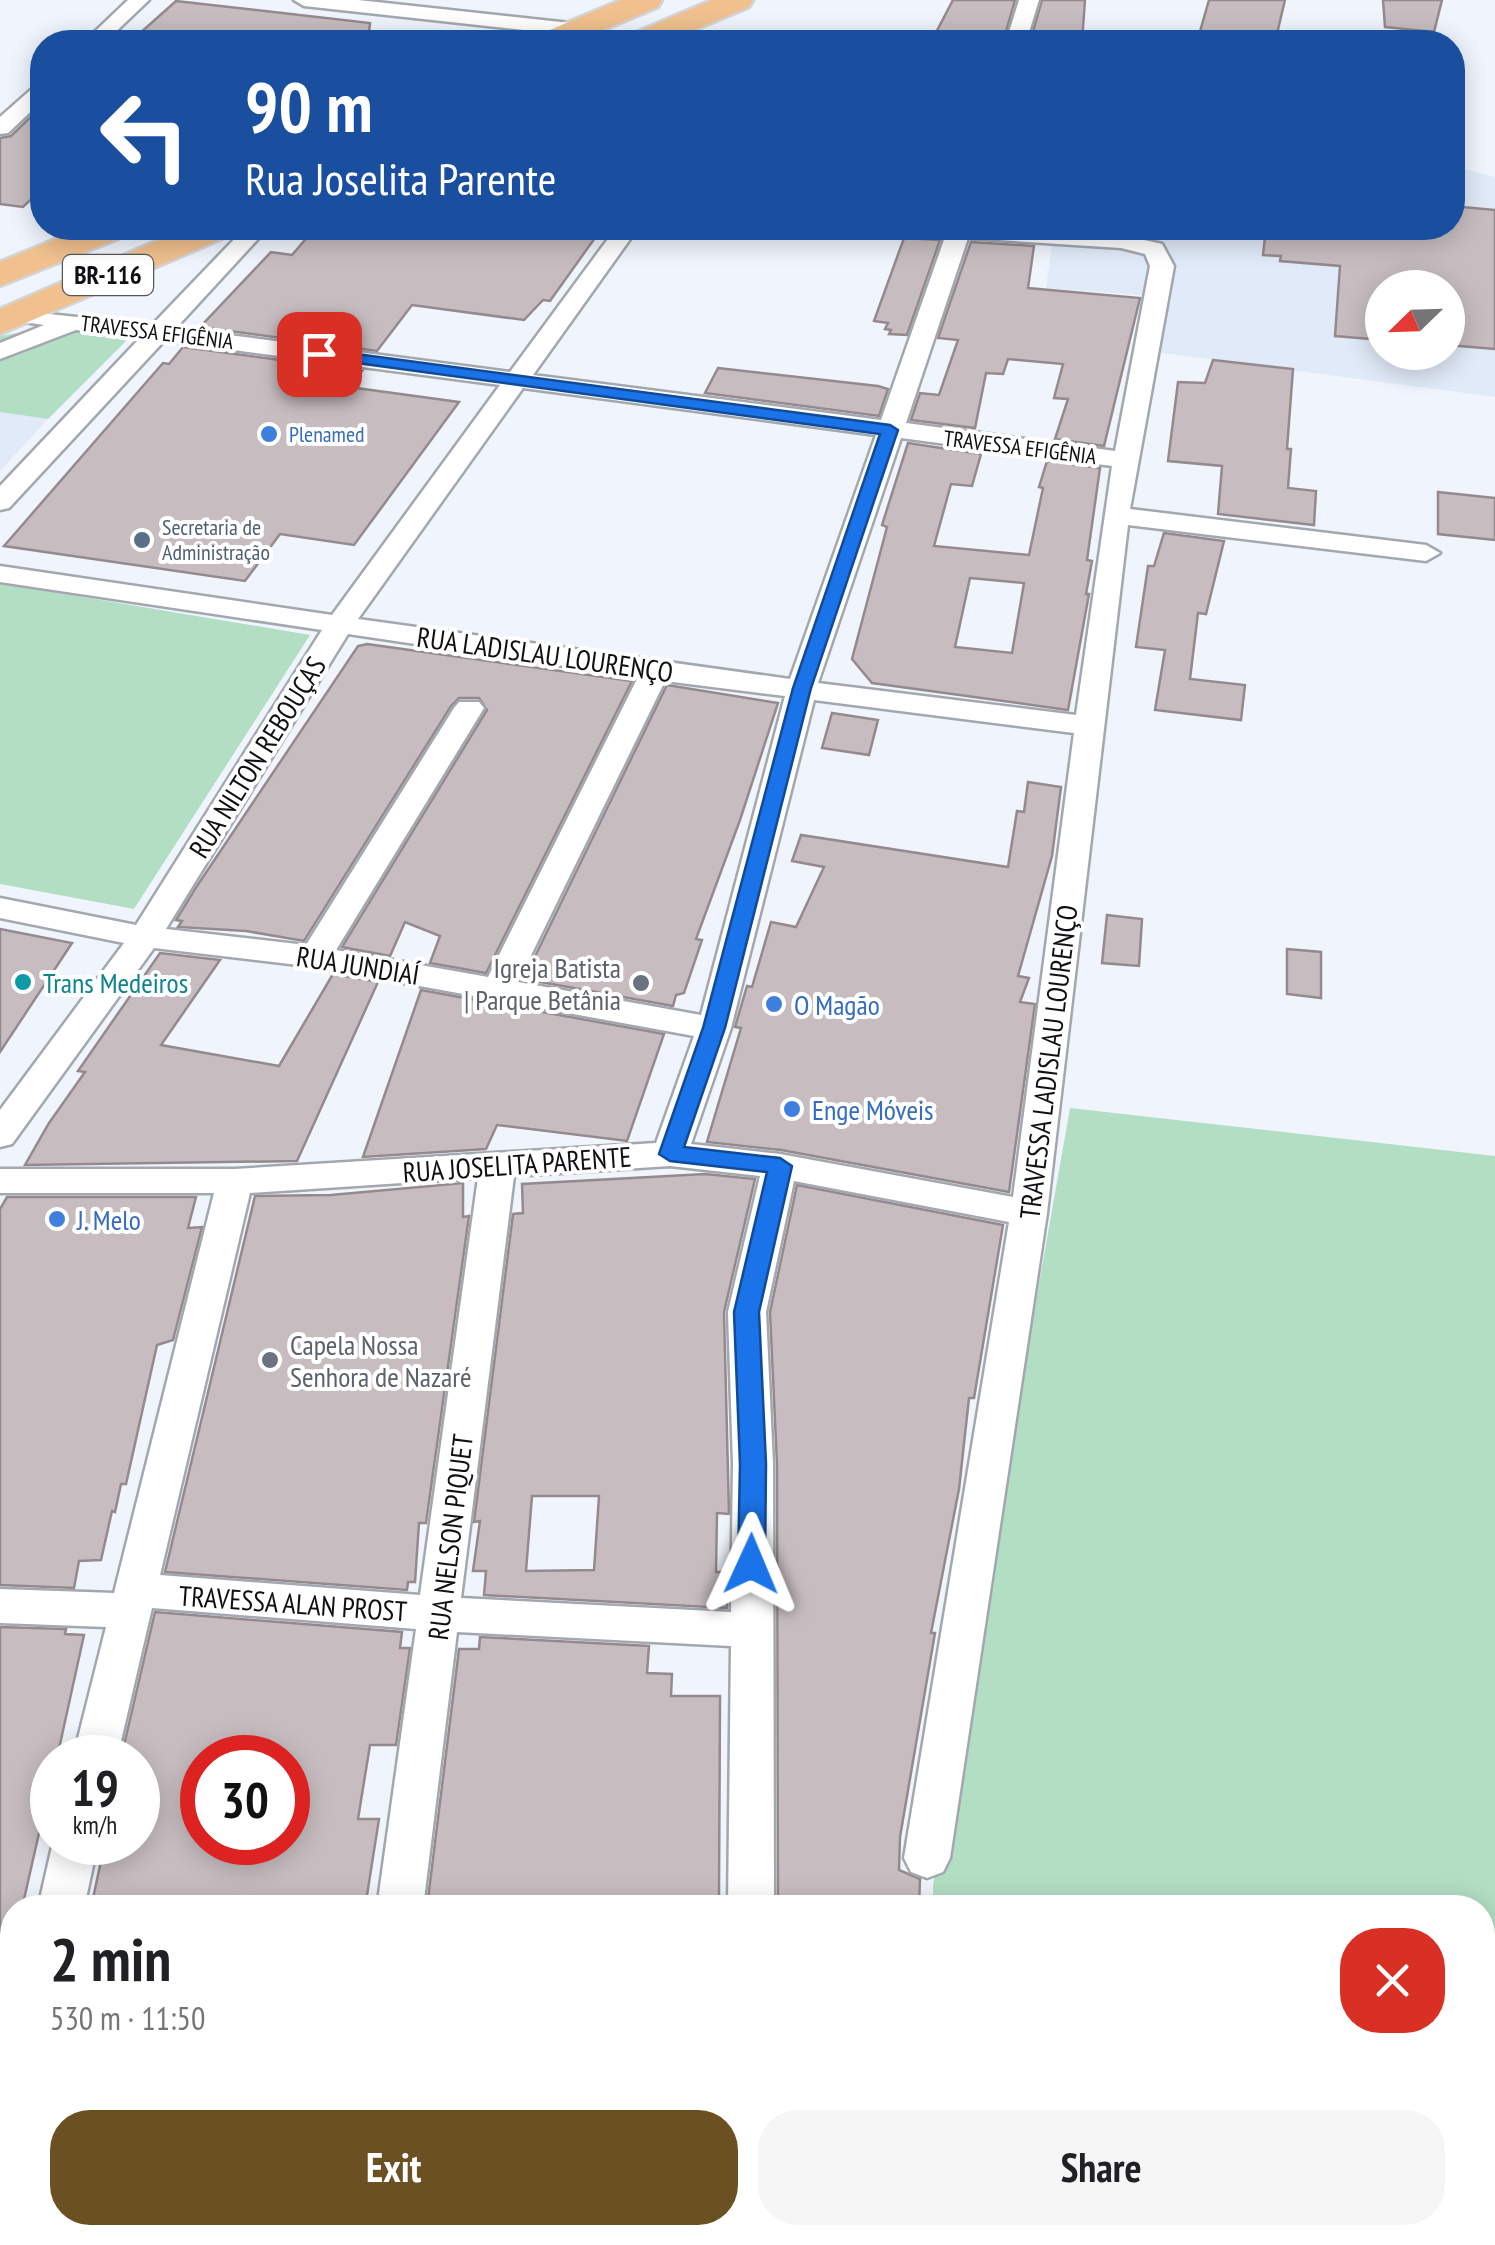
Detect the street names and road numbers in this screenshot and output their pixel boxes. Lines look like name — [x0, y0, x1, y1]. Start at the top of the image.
road number: BR-116 — [63, 255, 153, 295]
street label: TRAVESSA EFIGÊNIA — [79, 309, 235, 355]
street label: TRAVESSA EFIGÊNIA — [942, 424, 1098, 470]
street label: RUA LADISLAU LOURENÇO — [415, 618, 675, 690]
street label: RUA NILTON REBOUÇAS — [180, 649, 334, 865]
street label: TRAVESSA LADISLAU LOURENÇO — [1010, 903, 1086, 1221]
street label: RUA JUNDIAÍ — [294, 937, 422, 993]
street label: RUA JOSELITA PARENTE — [401, 1138, 633, 1190]
street label: RUA NELSON PIQUET — [419, 1432, 481, 1642]
street label: TRAVESSA ALAN PROST — [178, 1577, 409, 1629]

